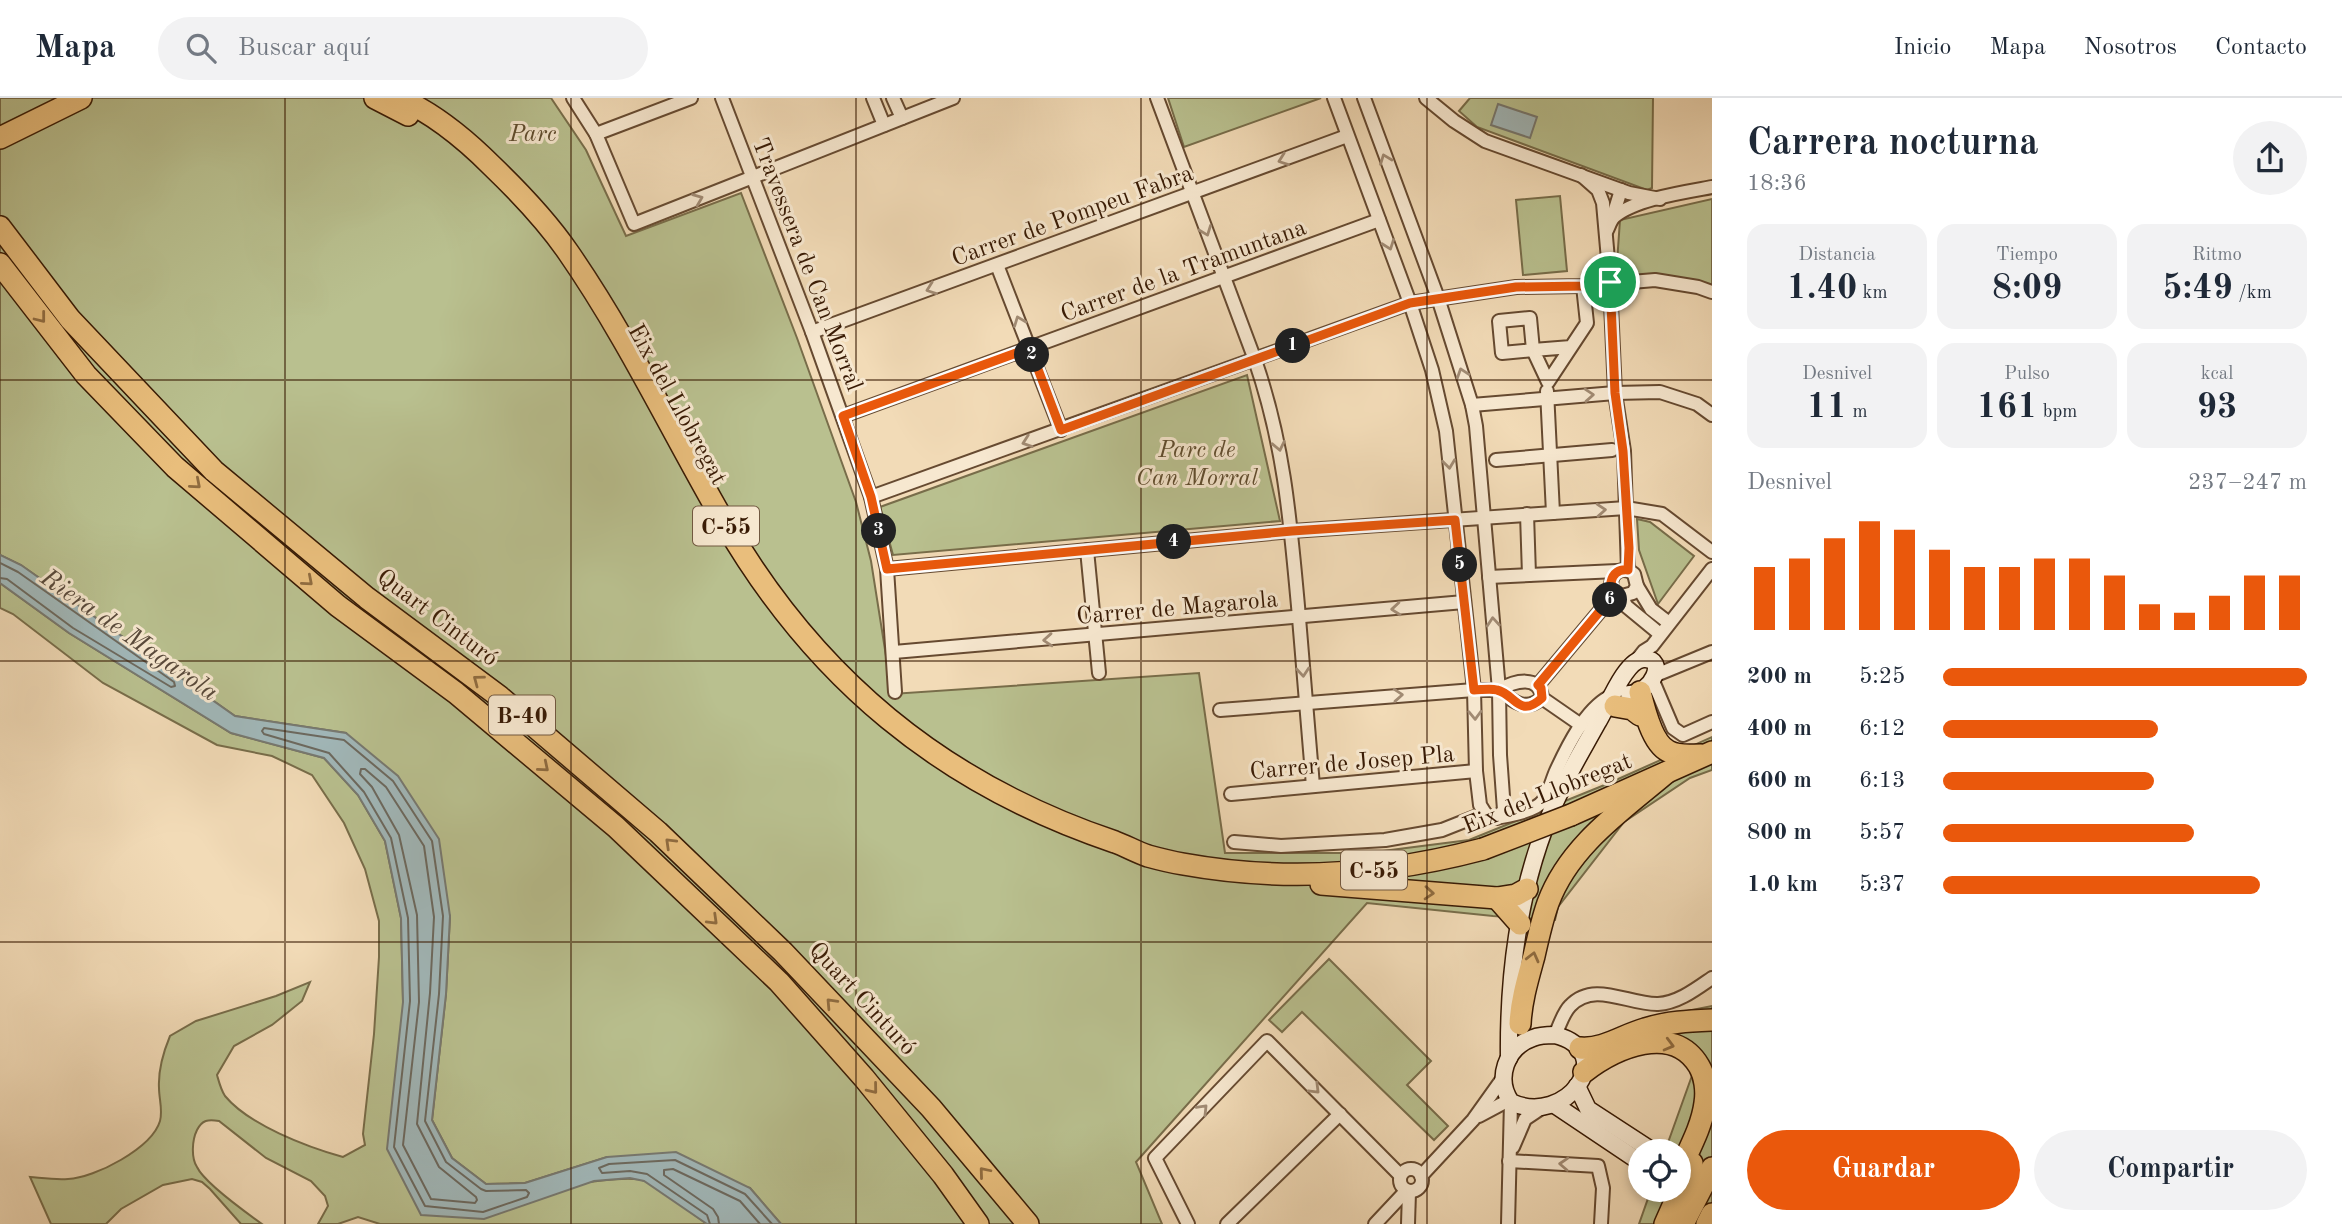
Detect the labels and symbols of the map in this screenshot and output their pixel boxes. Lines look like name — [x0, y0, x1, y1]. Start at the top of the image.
park label: Parc — [508, 123, 557, 147]
street label: Travessera de Can Morral — [747, 135, 866, 395]
one-way arrow — [1277, 152, 1289, 166]
one-way arrow — [1380, 153, 1394, 165]
street label: Carrer de Pompeu Fabra — [949, 162, 1197, 272]
one-way arrow — [691, 193, 703, 207]
street label: Carrer de la Tramuntana — [1058, 216, 1310, 327]
one-way arrow — [1197, 224, 1211, 236]
one-way arrow — [1381, 239, 1395, 251]
pin — [1580, 252, 1640, 312]
one-way arrow — [926, 281, 938, 295]
one-way arrow — [33, 310, 46, 323]
one-way arrow — [1013, 315, 1027, 327]
street label: Eix del Llobregat — [622, 320, 730, 489]
pin: 1 — [1276, 328, 1310, 364]
pin: 2 — [1014, 338, 1050, 372]
one-way arrow — [1456, 367, 1470, 380]
one-way arrow — [1584, 388, 1595, 403]
one-way arrow — [1022, 434, 1034, 448]
park label: Parc de Can Morral — [1136, 439, 1258, 491]
one-way arrow — [1271, 440, 1286, 452]
one-way arrow — [1442, 458, 1457, 470]
one-way arrow — [188, 476, 201, 488]
one-way arrow — [1596, 502, 1607, 517]
road number: C-55 — [693, 506, 759, 546]
pin: 3 — [862, 514, 896, 548]
pin: 4 — [1156, 524, 1192, 560]
pin: 5 — [1442, 547, 1478, 582]
water label: Riera de Magarola — [34, 564, 223, 707]
street label: Quart Cinturó — [372, 565, 502, 672]
one-way arrow — [300, 573, 313, 585]
pin: 6 — [1592, 582, 1628, 618]
street label: Carrer de Magarola — [1075, 588, 1279, 630]
one-way arrow — [1391, 601, 1402, 616]
one-way arrow — [1486, 616, 1501, 627]
one-way arrow — [1042, 632, 1053, 647]
one-way arrow — [1295, 667, 1310, 678]
one-way arrow — [473, 676, 485, 688]
one-way arrow — [1393, 688, 1404, 703]
road number: B-40 — [489, 695, 555, 734]
one-way arrow — [1467, 709, 1482, 720]
street label: Carrer de Josep Pla — [1249, 743, 1456, 785]
street label: Eix del Llobregat — [1460, 750, 1636, 840]
one-way arrow — [536, 759, 549, 771]
one-way arrow — [665, 839, 678, 852]
road number: C-55 — [1341, 850, 1407, 890]
one-way arrow — [1423, 885, 1434, 900]
one-way arrow — [705, 911, 718, 924]
street label: Quart Cinturó — [803, 938, 920, 1061]
one-way arrow — [1525, 951, 1539, 963]
one-way arrow — [827, 998, 840, 1011]
one-way arrow — [1663, 1037, 1675, 1051]
one-way arrow — [864, 1081, 877, 1093]
one-way arrow — [1307, 1081, 1320, 1094]
one-way arrow — [1194, 1104, 1207, 1117]
one-way arrow — [1558, 1157, 1569, 1172]
one-way arrow — [980, 1167, 992, 1180]

